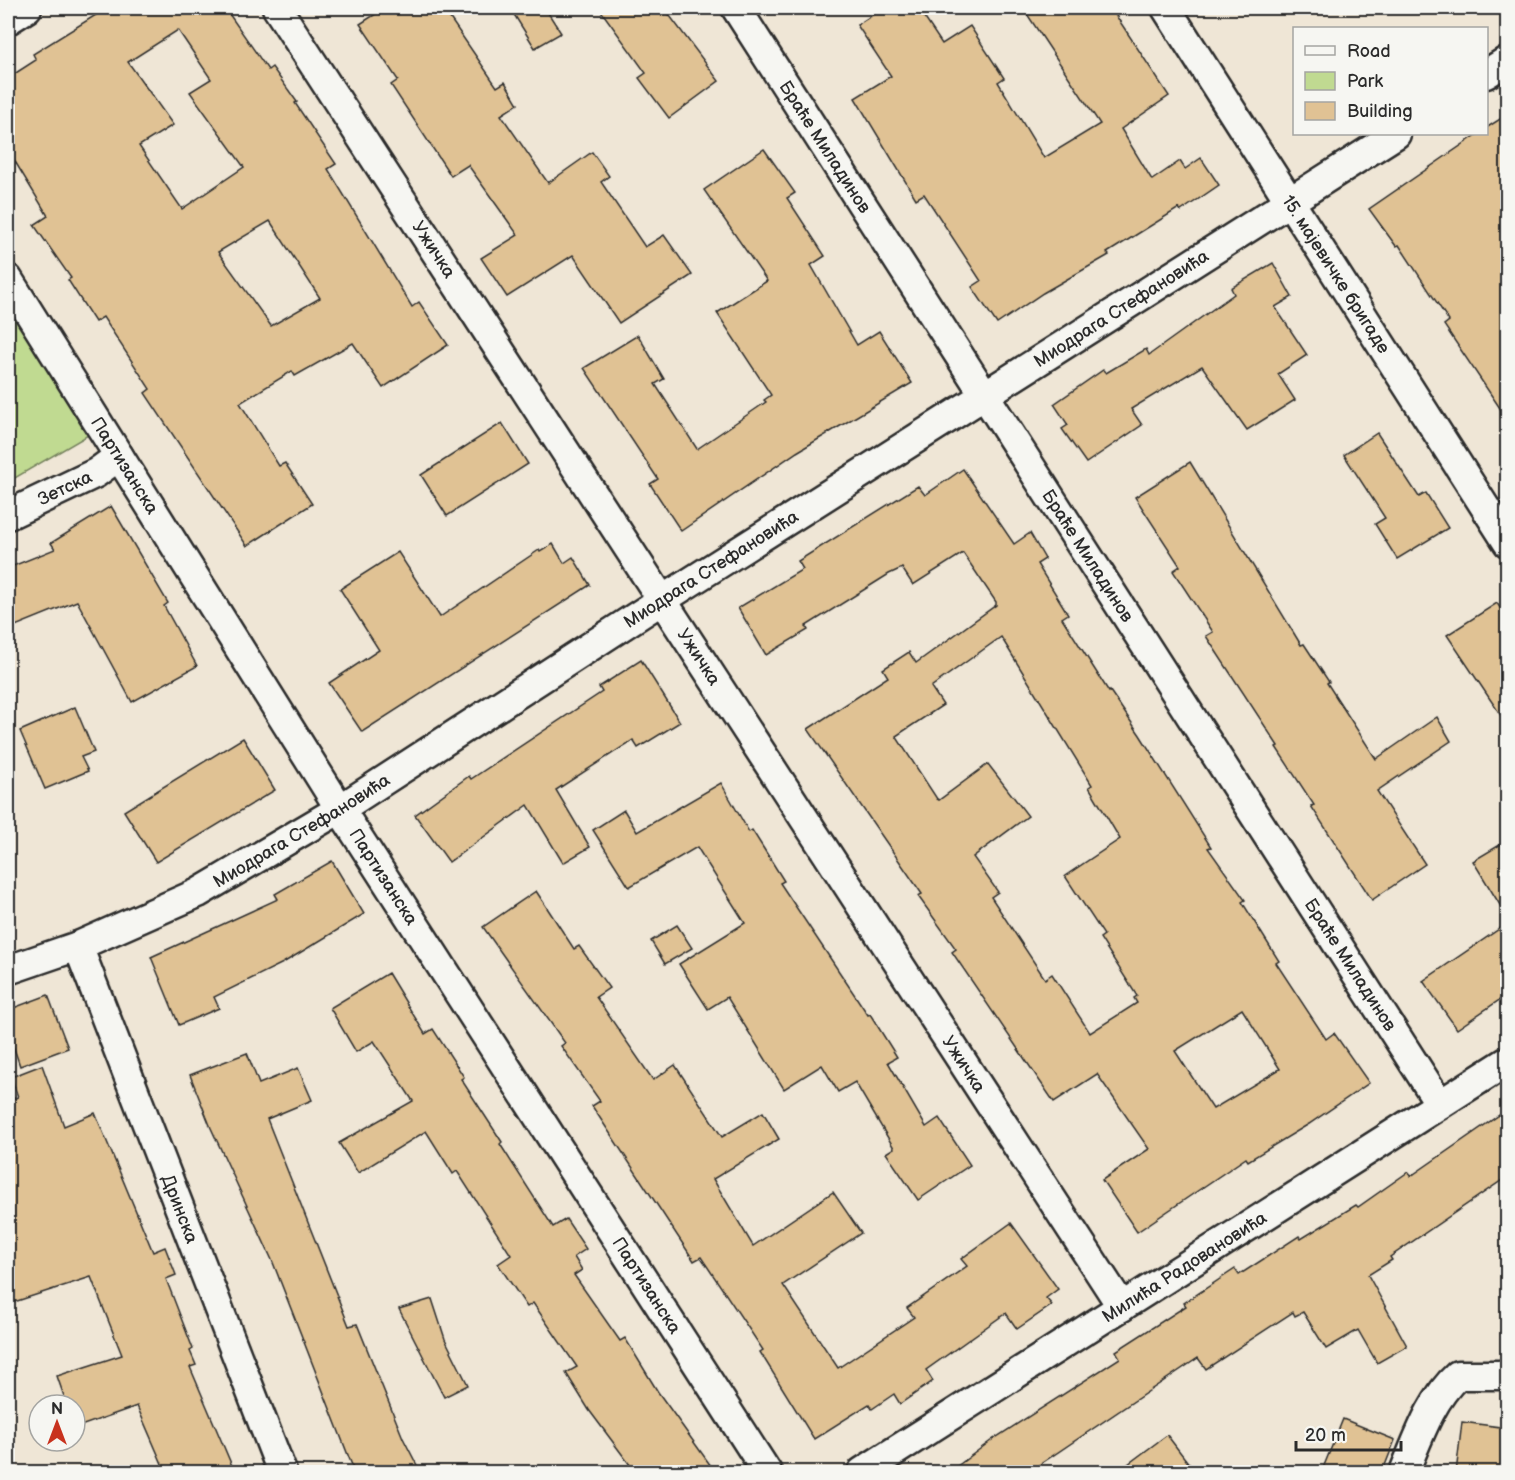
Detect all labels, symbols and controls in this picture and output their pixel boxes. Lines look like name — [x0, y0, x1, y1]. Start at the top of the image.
legend — [1293, 27, 1488, 135]
text: Road — [1347, 41, 1391, 62]
text: Park — [1347, 71, 1383, 92]
street label: Браће Миладинов — [775, 77, 875, 218]
text: Building — [1347, 101, 1413, 122]
street label: 15. мајевичке бригаде — [1277, 191, 1394, 358]
street label: Ужичка — [407, 217, 460, 282]
street label: Миодрага Стефановића — [1030, 245, 1213, 372]
street label: Партизанска — [86, 413, 163, 518]
street label: Зетска — [35, 466, 96, 510]
street label: Браће Миладинов — [1037, 486, 1138, 627]
street label: Миодрага Стефановића — [620, 506, 803, 633]
street label: Ужичка — [672, 625, 725, 690]
street label: Миодрага Стефановића — [210, 769, 394, 893]
street label: Партизанска — [344, 825, 422, 930]
street label: Браће Миладинов — [1300, 895, 1401, 1036]
street label: Ужичка — [938, 1032, 990, 1097]
street label: Дринска — [157, 1172, 202, 1247]
street label: Милића Радовановића — [1098, 1207, 1271, 1327]
street label: Партизанска — [608, 1233, 685, 1338]
north arrow — [27, 1393, 87, 1453]
text: N — [51, 1400, 63, 1419]
scale bar — [1296, 1414, 1401, 1452]
text: 20 m — [1305, 1425, 1346, 1446]

